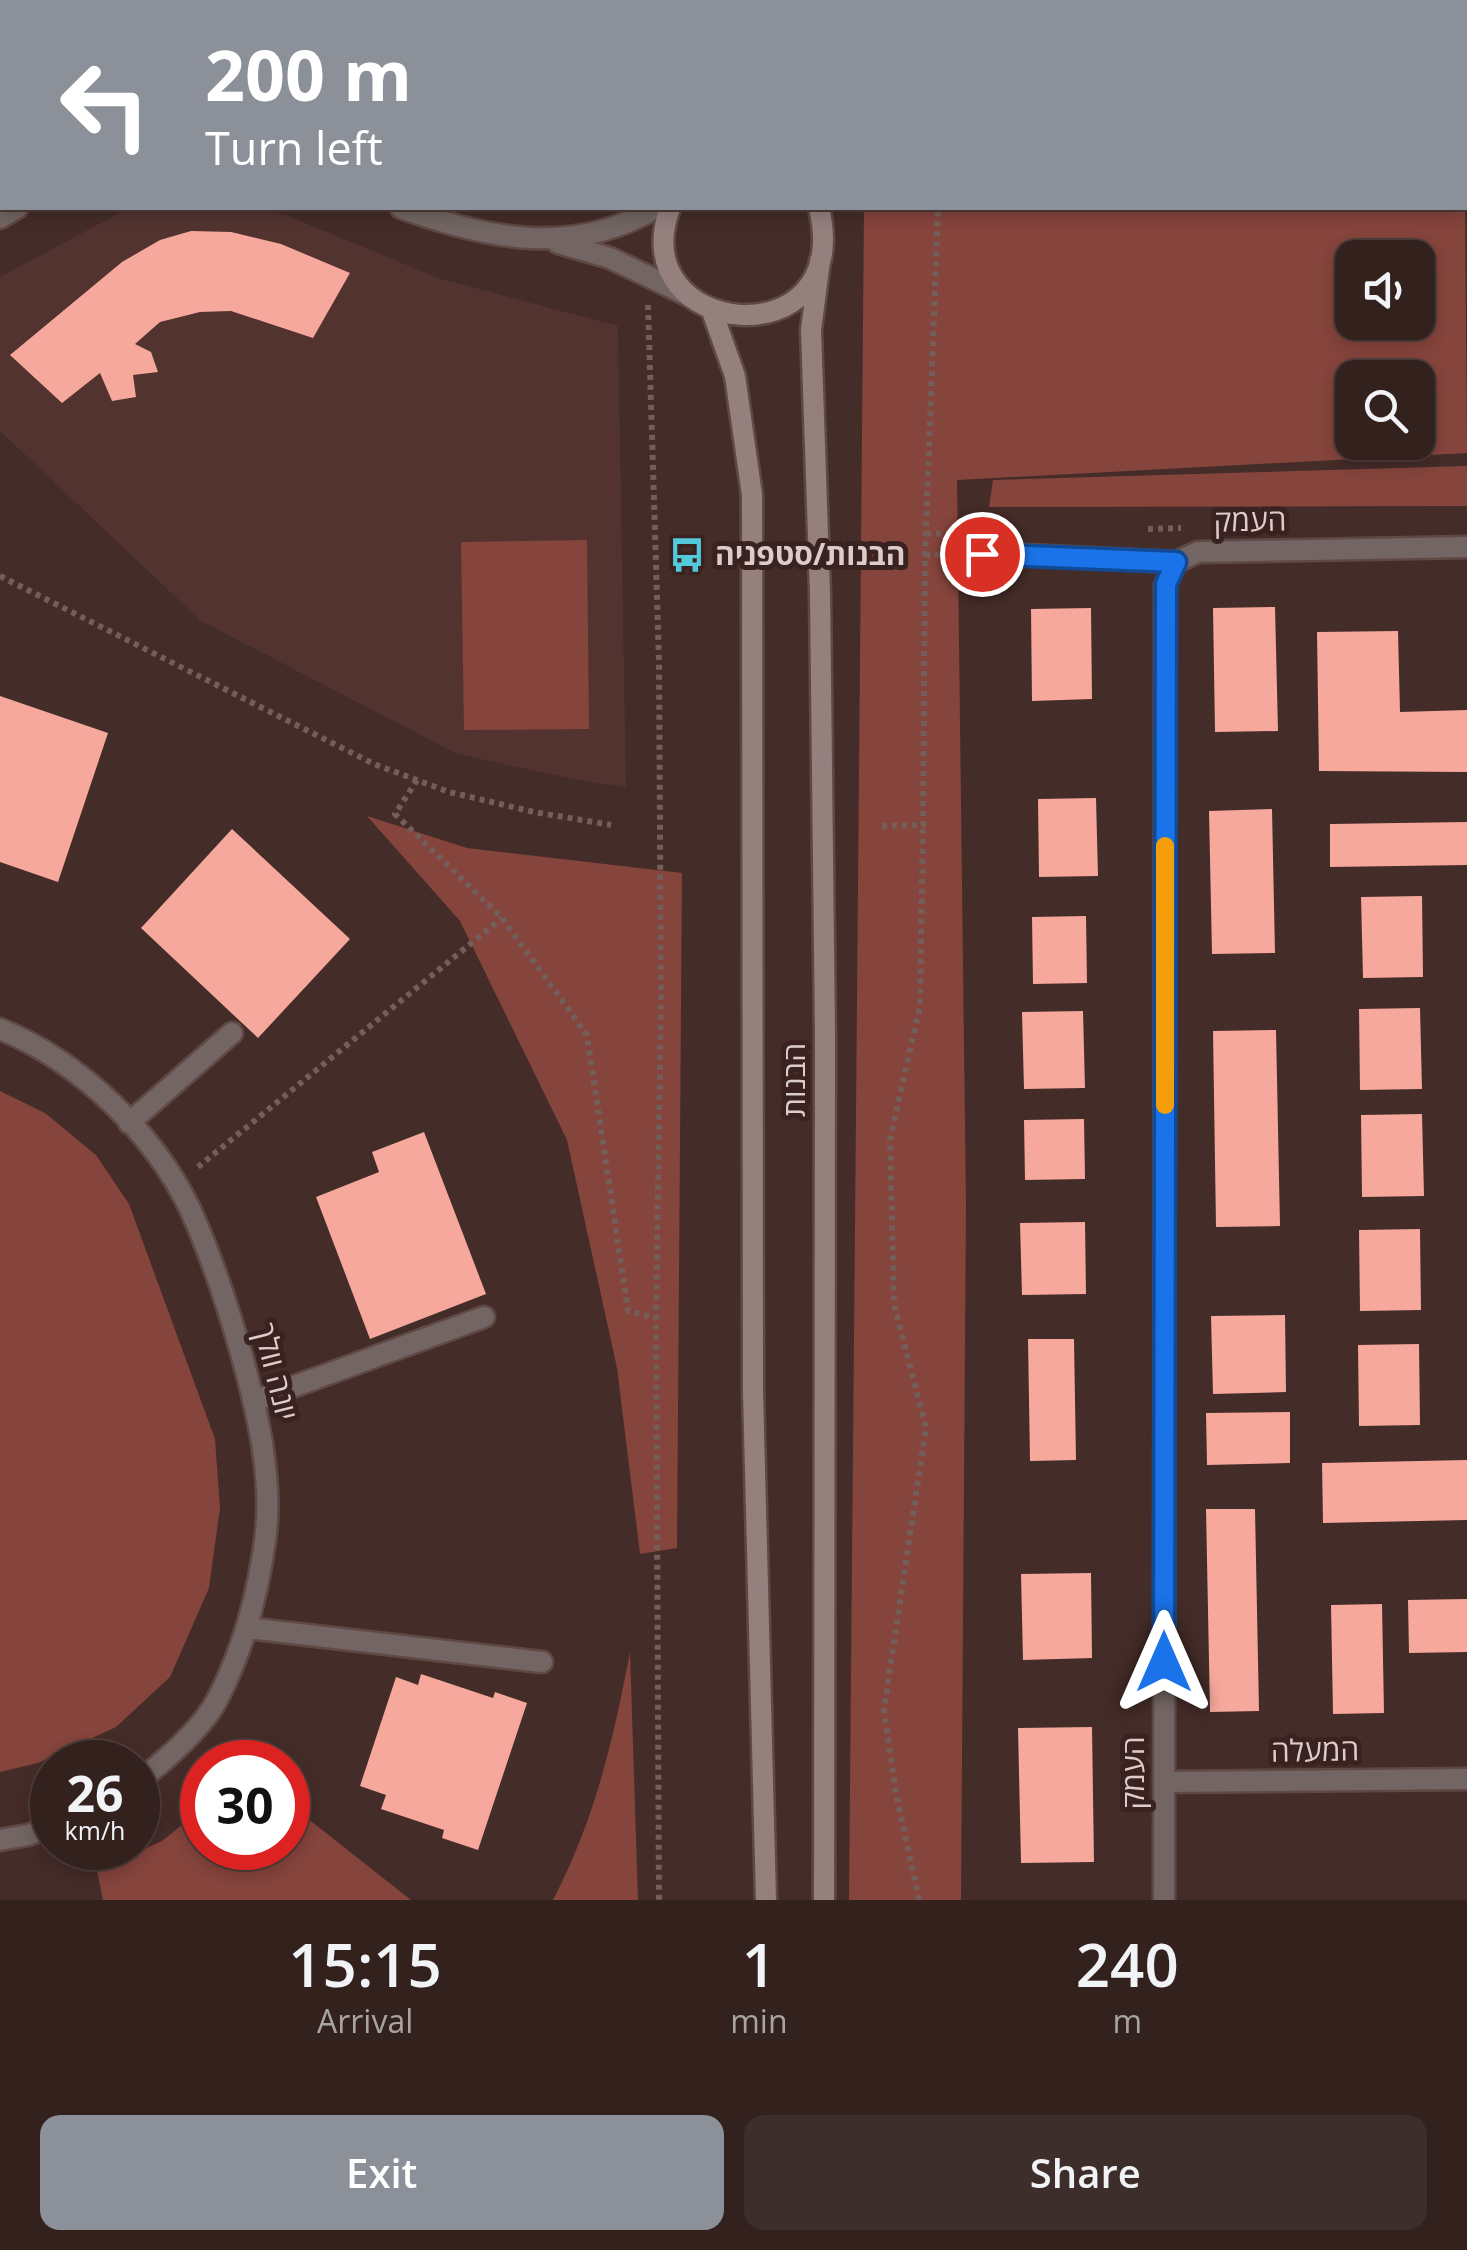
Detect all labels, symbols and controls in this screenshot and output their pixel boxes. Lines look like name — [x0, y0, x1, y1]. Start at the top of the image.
text: 200 m — [205, 26, 412, 122]
icon: left — [40, 40, 170, 170]
text: Turn left — [205, 117, 383, 178]
map controls — [1335, 240, 1435, 460]
button: sound — [1335, 240, 1435, 340]
button: search — [1335, 360, 1435, 460]
street label: העמק — [1213, 498, 1287, 541]
pin — [940, 512, 1025, 597]
icon: arrive — [955, 527, 1010, 582]
place label: הבנות/סטפניה — [715, 533, 905, 574]
bus stop icon: הבנות/סטפניה — [668, 536, 706, 574]
street label: הבנות — [773, 1043, 814, 1117]
street label: יונה וולך — [245, 1319, 308, 1425]
position arrow — [1112, 1610, 1216, 1714]
street label: המעלה — [1270, 1728, 1360, 1771]
street label: העמק — [1112, 1737, 1153, 1809]
speed limit sign: 30 — [180, 1740, 310, 1870]
text: 26 — [66, 1759, 124, 1827]
text: km/h — [65, 1813, 125, 1847]
text: 15:15 — [288, 1923, 442, 2005]
text: 1 — [742, 1923, 776, 2005]
text: 240 — [1076, 1923, 1179, 2005]
text: Arrival — [317, 1999, 413, 2042]
text: min — [730, 1999, 788, 2042]
text: m — [1112, 1999, 1142, 2042]
button: Exit — [40, 2115, 724, 2230]
button: Share — [744, 2115, 1427, 2230]

